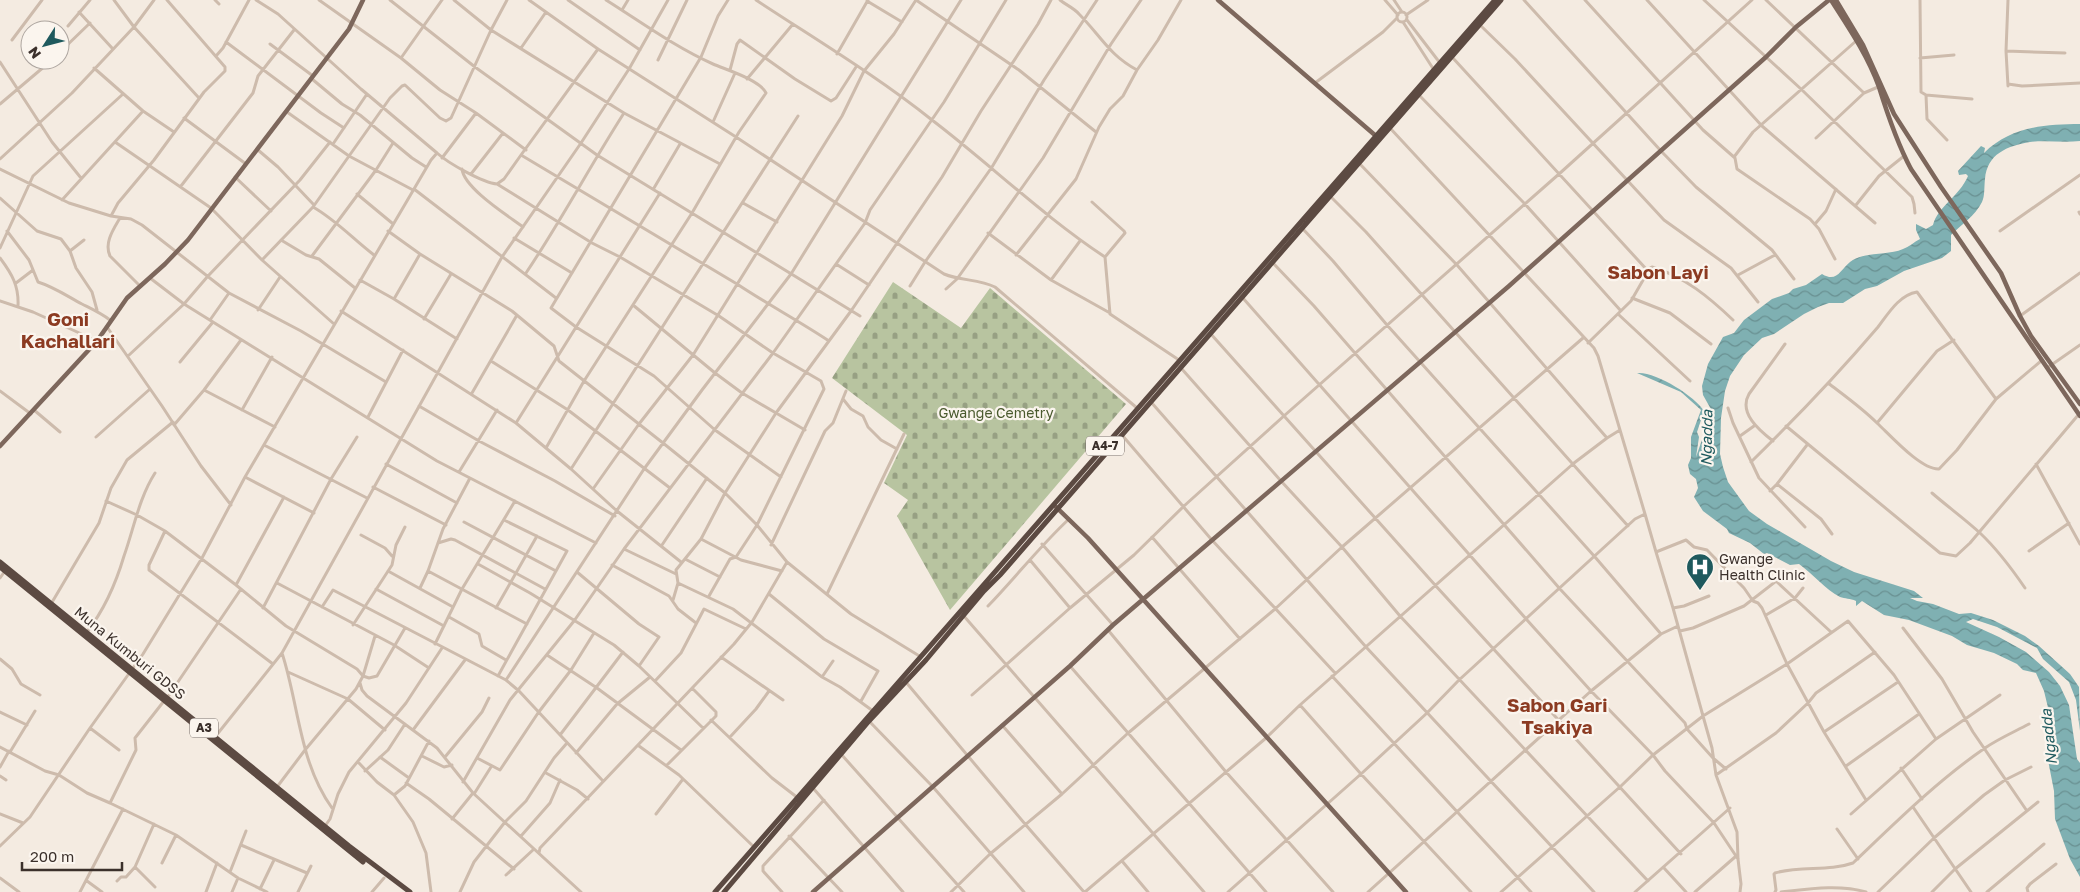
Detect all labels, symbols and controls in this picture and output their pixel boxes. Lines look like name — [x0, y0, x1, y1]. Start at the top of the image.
north arrow — [20, 20, 70, 70]
text: N — [24, 44, 44, 62]
district label: Sabon Layi — [1607, 260, 1709, 283]
district label: Goni Kachallari — [21, 307, 115, 352]
park label: Gwange Cemetry — [938, 404, 1054, 421]
water label: Ngadda — [1697, 409, 1716, 466]
road number: A4-7 — [1086, 436, 1124, 456]
place label: Gwange Health Clinic — [1719, 550, 1806, 583]
hospital icon: Gwange Health Clinic — [1685, 552, 1715, 591]
street label: Muna Kumburi GDSS — [71, 603, 189, 703]
district label: Sabon Gari Tsakiya — [1507, 693, 1607, 738]
water label: Ngadda — [2036, 708, 2061, 766]
road number: A3 — [190, 718, 218, 738]
scale bar — [22, 840, 122, 872]
text: 200 m — [30, 847, 74, 865]

